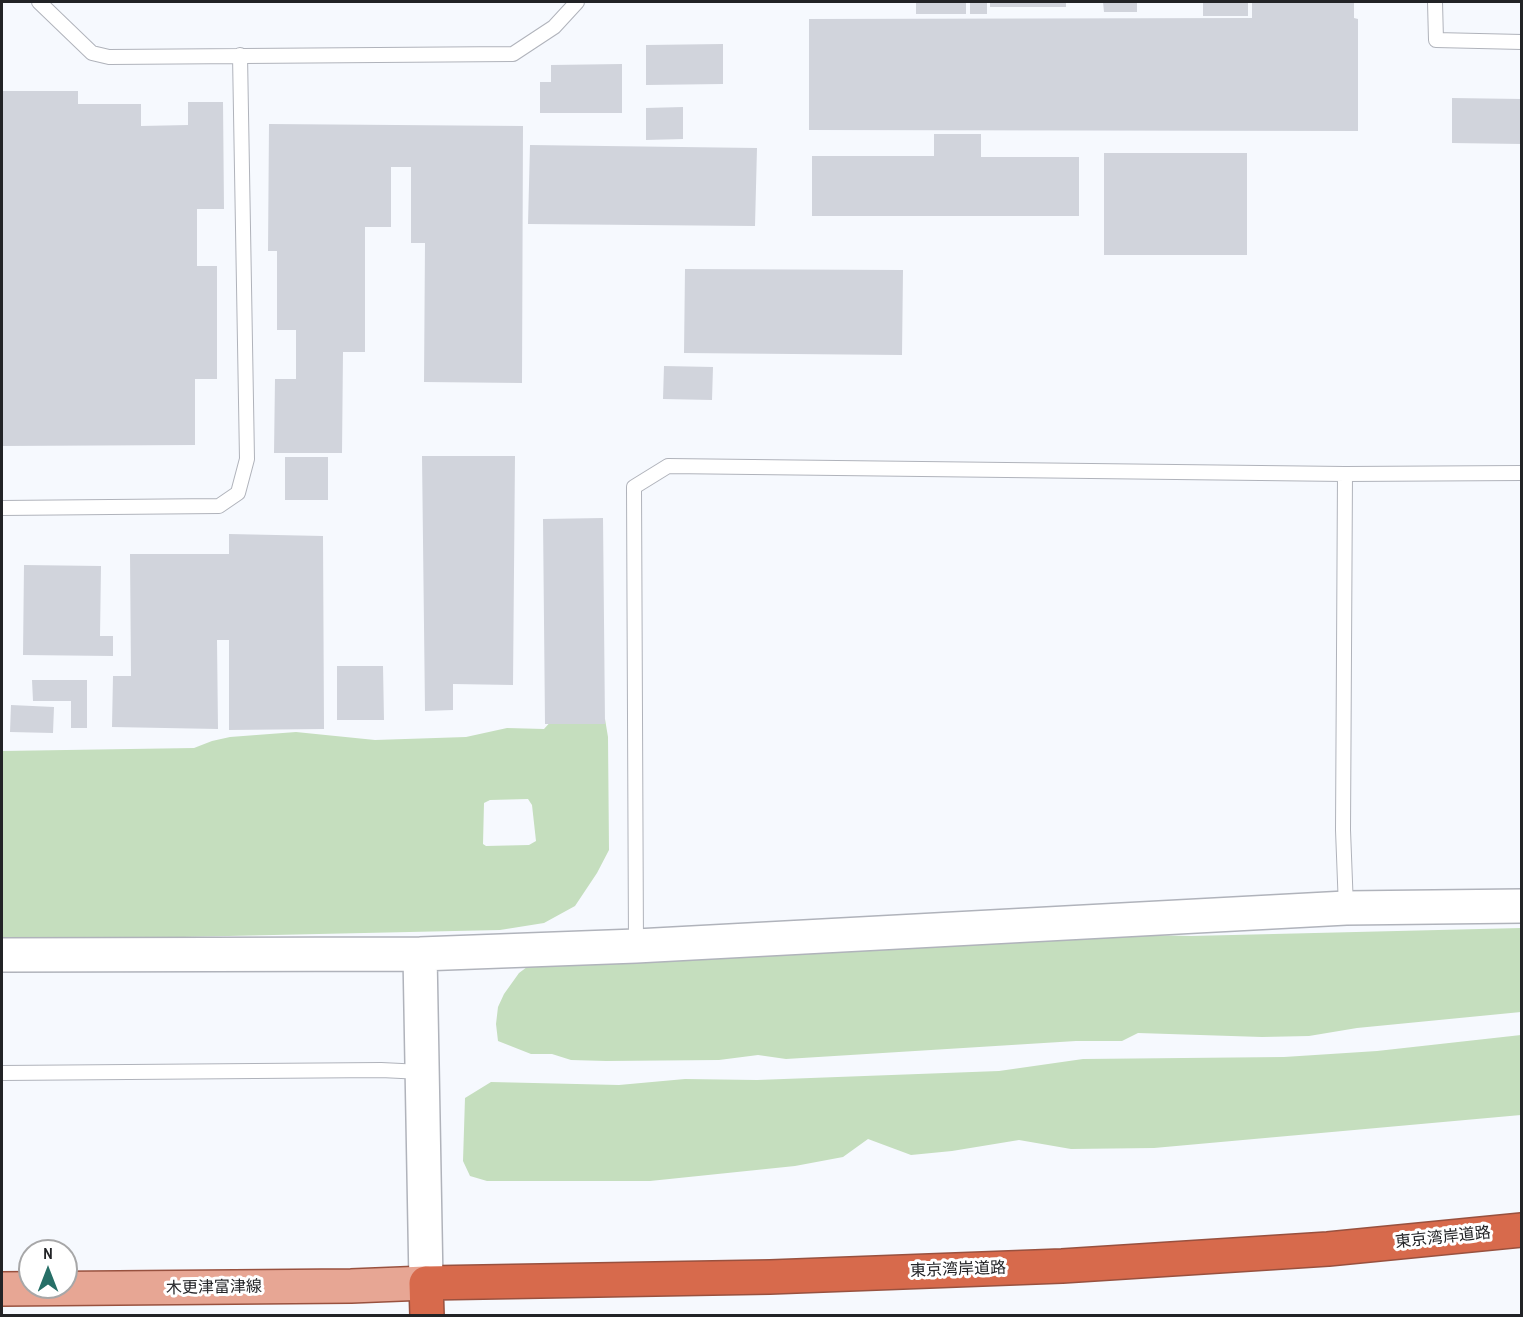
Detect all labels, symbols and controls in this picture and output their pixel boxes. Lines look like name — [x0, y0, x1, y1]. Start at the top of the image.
street label: 東京湾岸道路 — [1394, 1223, 1492, 1253]
north arrow — [18, 1239, 78, 1299]
text: N — [43, 1242, 53, 1264]
street label: 東京湾岸道路 — [910, 1259, 1006, 1281]
street label: 木更津富津線 — [166, 1278, 262, 1298]

